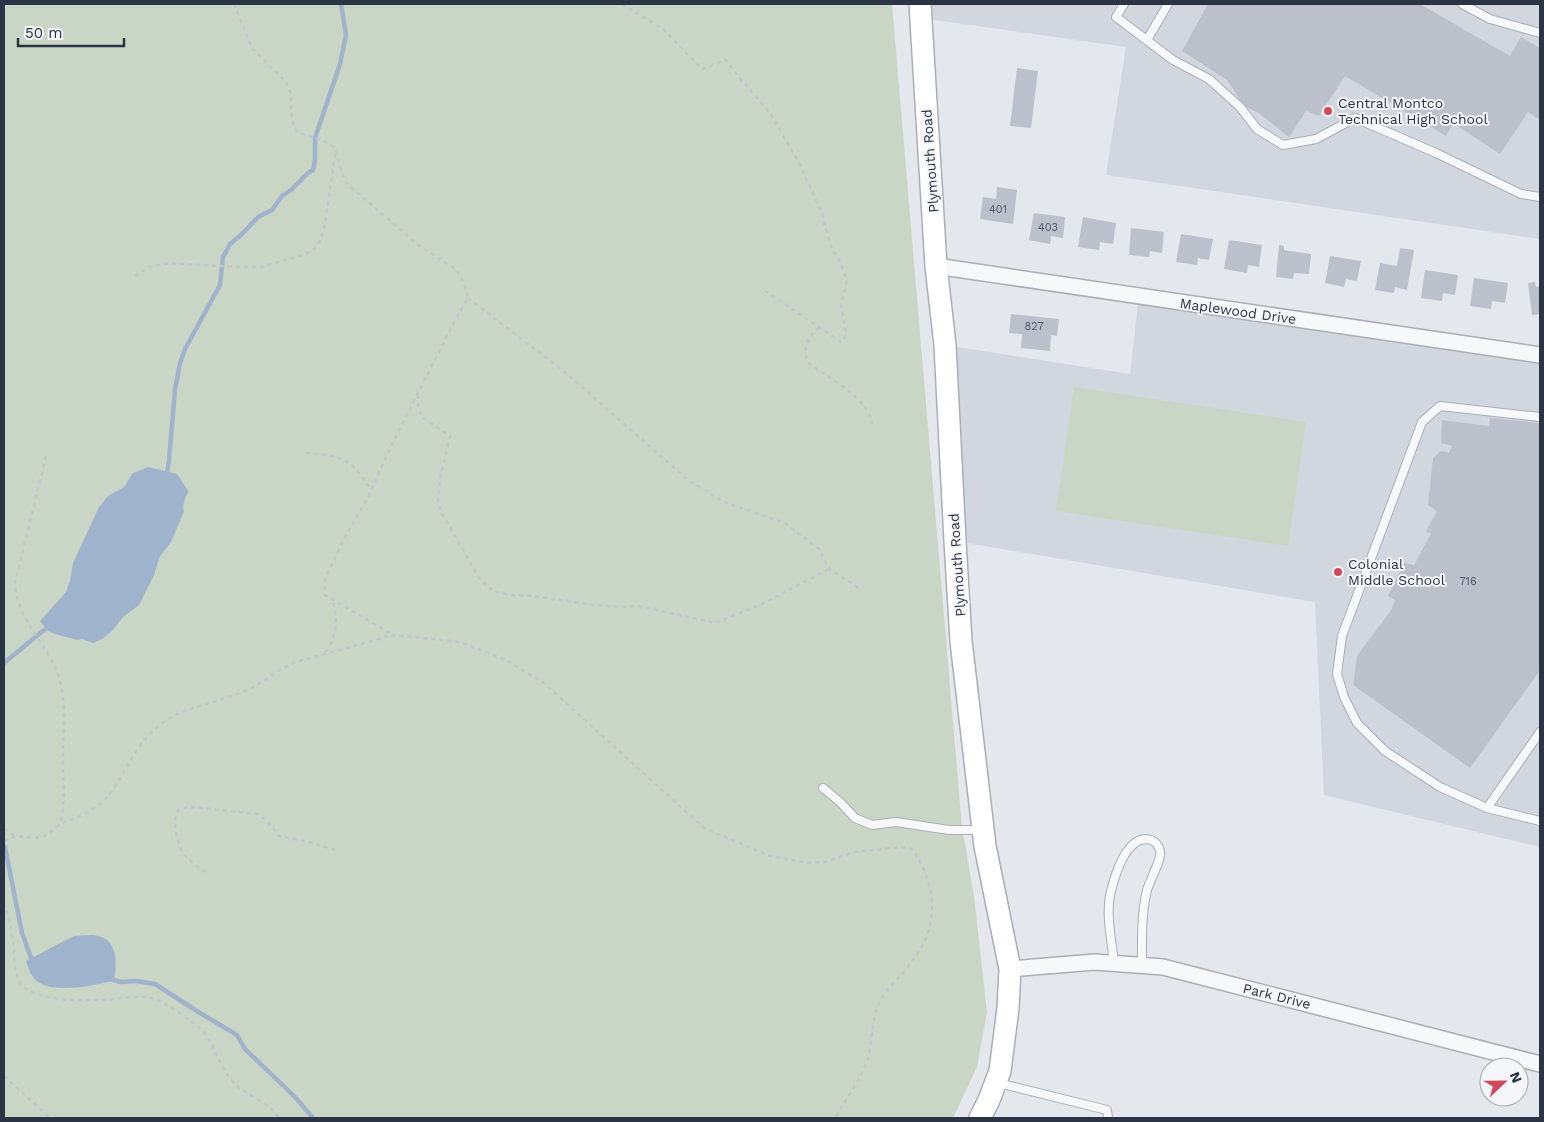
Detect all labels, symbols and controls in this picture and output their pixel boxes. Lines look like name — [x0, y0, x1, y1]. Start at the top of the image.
scale bar — [18, 15, 124, 47]
text: 50 m — [25, 24, 62, 42]
place label: Central Montco Technical High School — [1338, 95, 1488, 127]
marker: Central Montco Technical High School — [1322, 105, 1334, 117]
street label: Plymouth Road — [918, 109, 942, 213]
house number: 401 — [989, 203, 1007, 216]
house number: 403 — [1038, 221, 1058, 234]
street label: Maplewood Drive — [1179, 295, 1297, 327]
house number: 827 — [1024, 320, 1044, 333]
street label: Plymouth Road — [945, 513, 969, 617]
place label: Colonial Middle School — [1348, 556, 1446, 588]
marker: Colonial Middle School — [1332, 566, 1344, 578]
house number: 716 — [1459, 575, 1477, 588]
street label: Park Drive — [1241, 980, 1313, 1012]
north arrow — [1479, 1057, 1529, 1107]
text: N — [1507, 1069, 1525, 1085]

